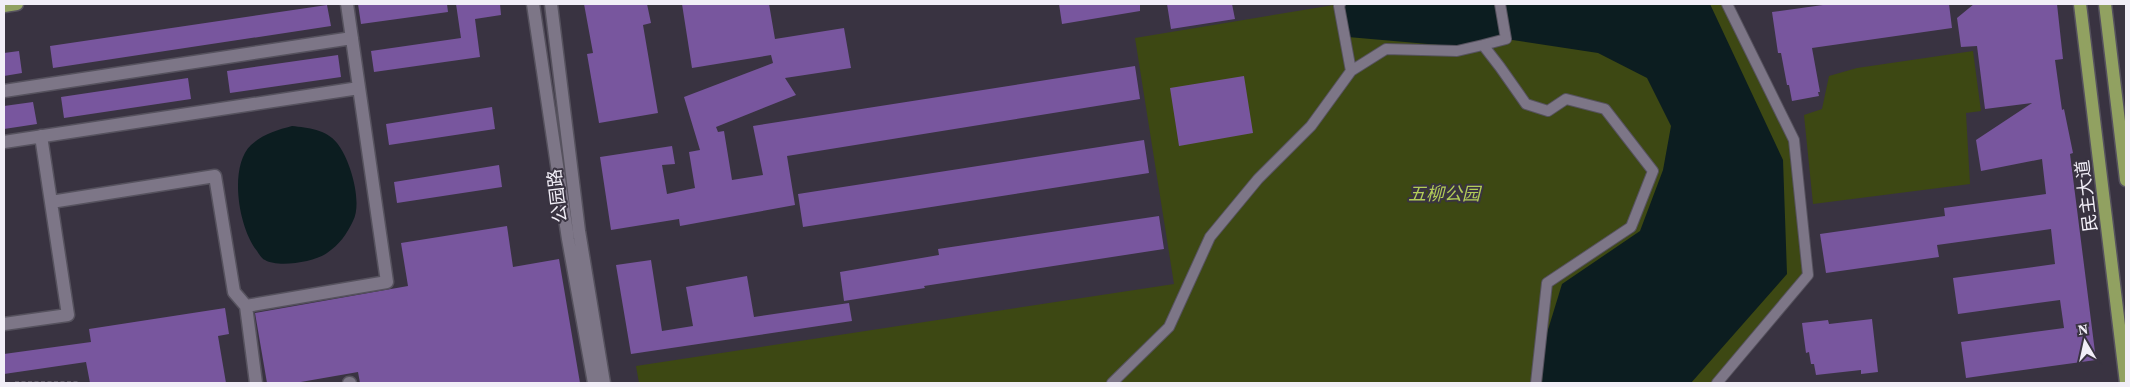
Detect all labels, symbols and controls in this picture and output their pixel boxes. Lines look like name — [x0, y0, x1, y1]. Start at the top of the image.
street label: 民主大道 — [2069, 159, 2103, 233]
street label: 公园路 — [541, 168, 573, 224]
park label: 五柳公园 — [1408, 181, 1483, 206]
north arrow — [2060, 317, 2110, 367]
text: N — [2076, 318, 2090, 340]

